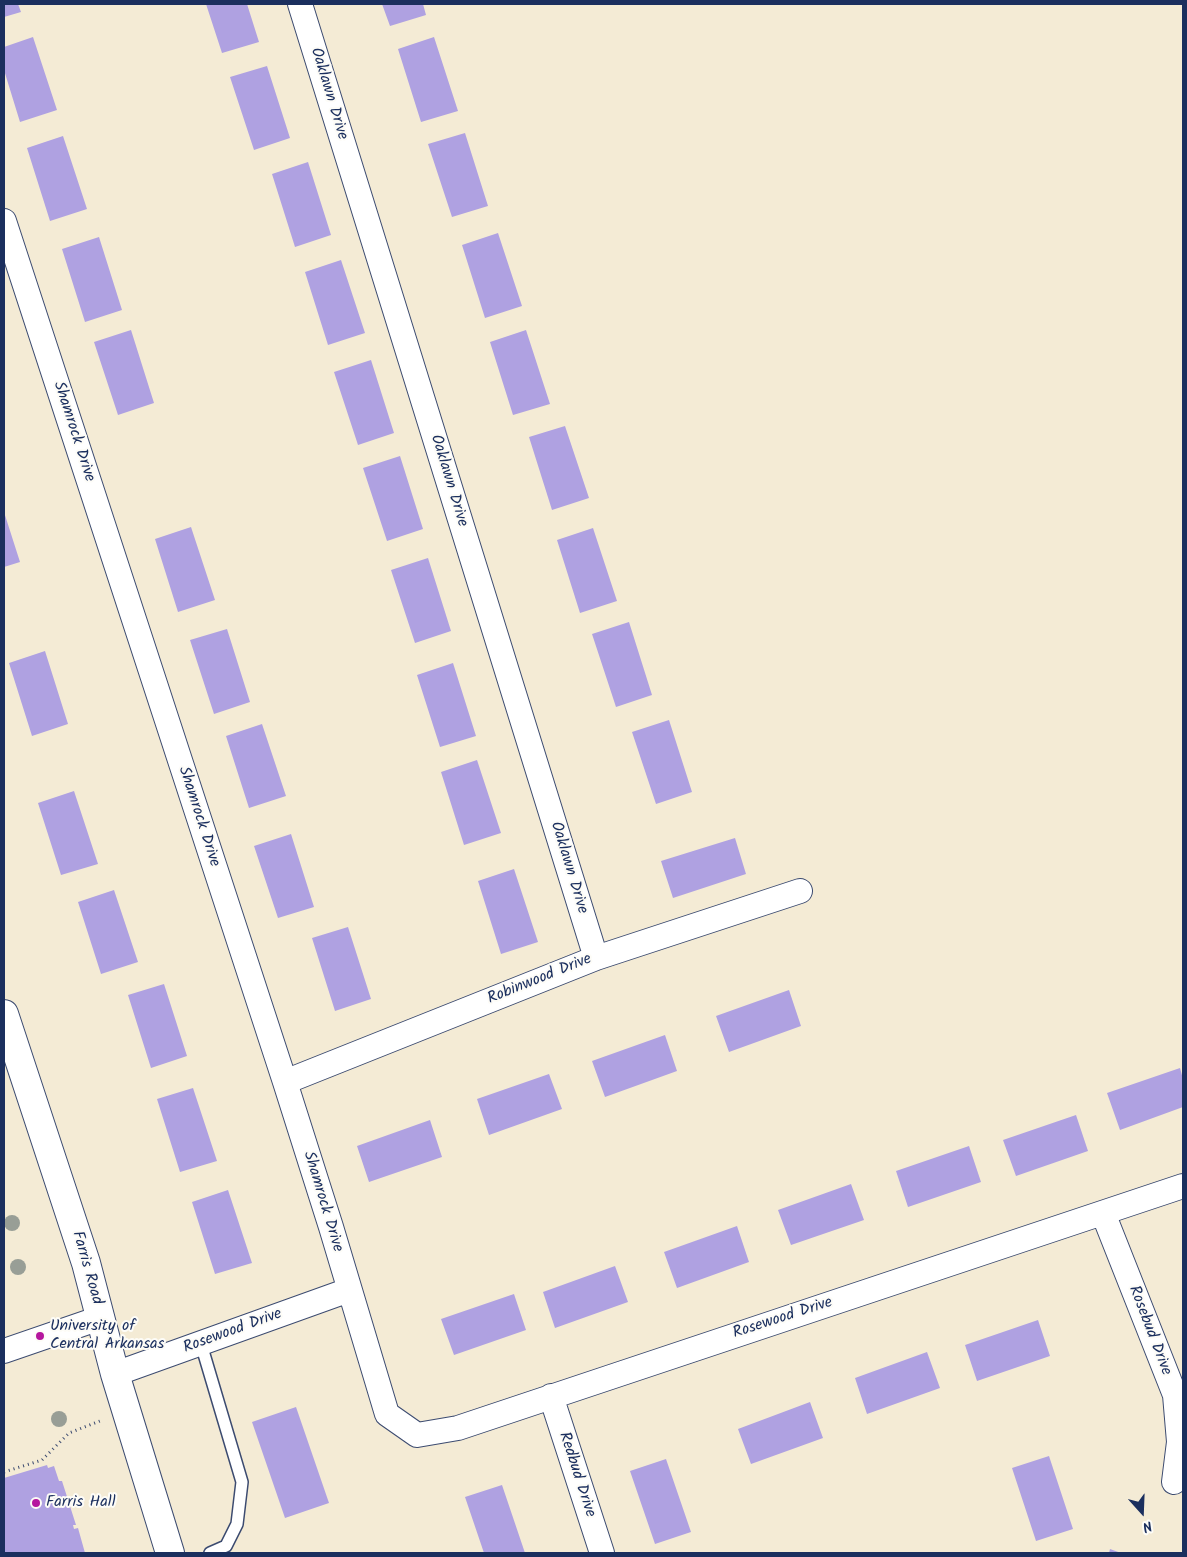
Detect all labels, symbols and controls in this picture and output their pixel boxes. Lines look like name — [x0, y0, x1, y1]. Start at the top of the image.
street label: Oaklawn Drive — [305, 46, 351, 142]
street label: Shamrock Drive — [48, 379, 98, 485]
street label: Oaklawn Drive — [425, 433, 471, 529]
street label: Shamrock Drive — [173, 764, 223, 870]
street label: Oaklawn Drive — [545, 820, 591, 916]
street label: Robinwood Drive — [485, 950, 595, 1010]
street label: Shamrock Drive — [298, 1149, 346, 1255]
street label: Farris Road — [66, 1229, 106, 1307]
street label: Rosebud Drive — [1123, 1283, 1175, 1379]
street label: Rosewood Drive — [731, 1294, 835, 1344]
street label: Rosewood Drive — [181, 1305, 285, 1359]
place label: University of Central Arkansas — [50, 1317, 164, 1355]
marker: University of Central Arkansas — [34, 1330, 46, 1342]
street label: Redbud Drive — [553, 1430, 599, 1520]
north arrow — [1117, 1487, 1167, 1537]
place label: Farris Hall — [46, 1493, 116, 1513]
marker: Farris Hall — [30, 1497, 42, 1509]
text: N — [1139, 1514, 1155, 1538]

